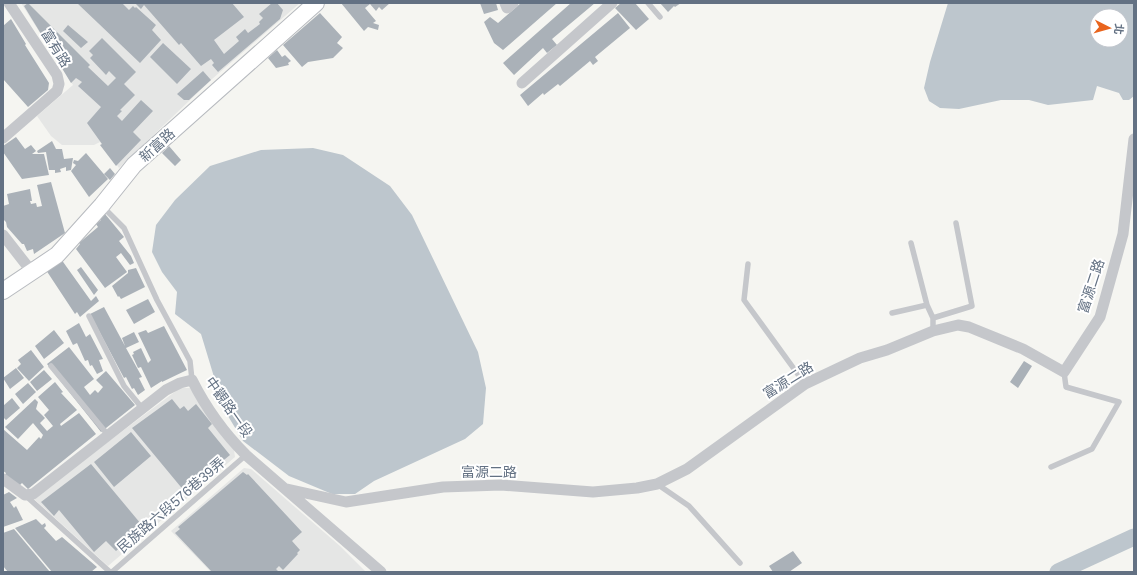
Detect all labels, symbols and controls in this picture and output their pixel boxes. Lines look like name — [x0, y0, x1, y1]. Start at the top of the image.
north arrow — [1089, 8, 1129, 48]
text: 北 — [1112, 23, 1125, 35]
street label: 富有路 — [38, 26, 74, 70]
street label: 新富路 — [136, 125, 178, 165]
street label: 富源二路 — [1075, 257, 1107, 315]
street label: 富源二路 — [760, 358, 816, 402]
street label: 中觀路一段 — [202, 374, 256, 440]
street label: 民族路六段576巷39弄 — [114, 454, 228, 556]
street label: 富源二路 — [461, 464, 517, 480]

